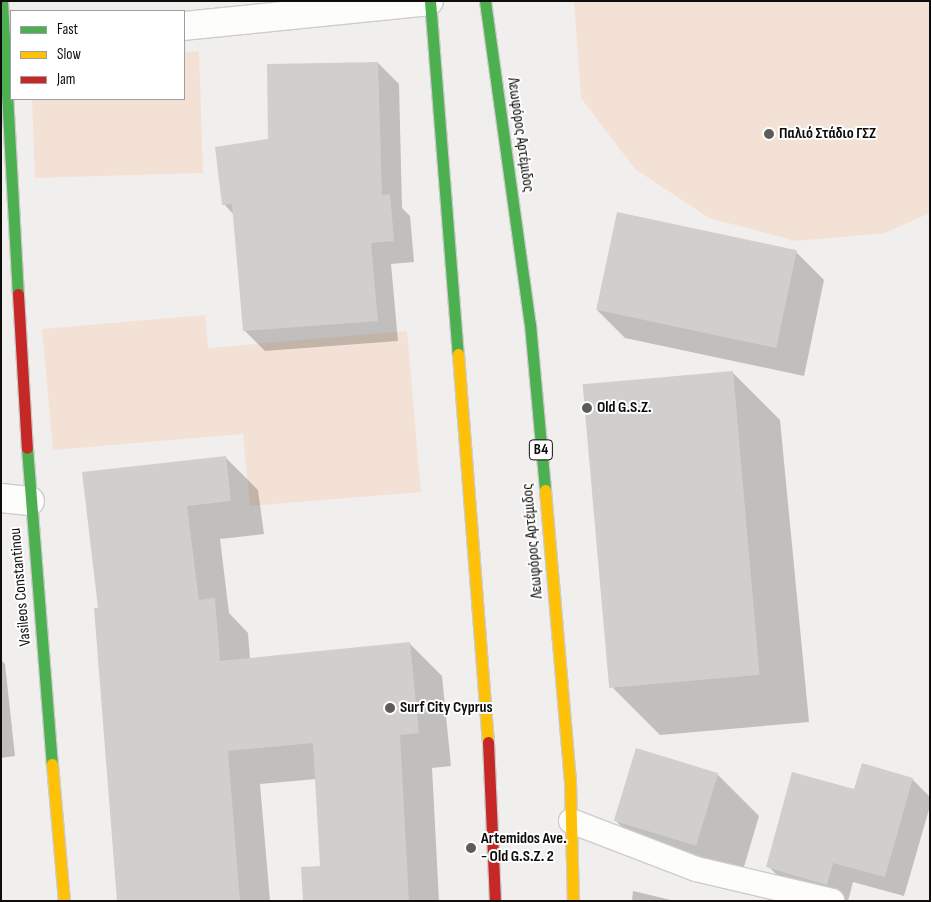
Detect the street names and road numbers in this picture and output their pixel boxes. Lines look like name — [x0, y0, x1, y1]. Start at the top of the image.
street label: Λεωφόρος Αρτέμιδος — [502, 76, 538, 194]
road number: B4 — [528, 438, 554, 462]
street label: Λεωφόρος Αρτέμιδος — [518, 483, 548, 599]
street label: Vasileos Constantinou — [6, 527, 36, 647]

